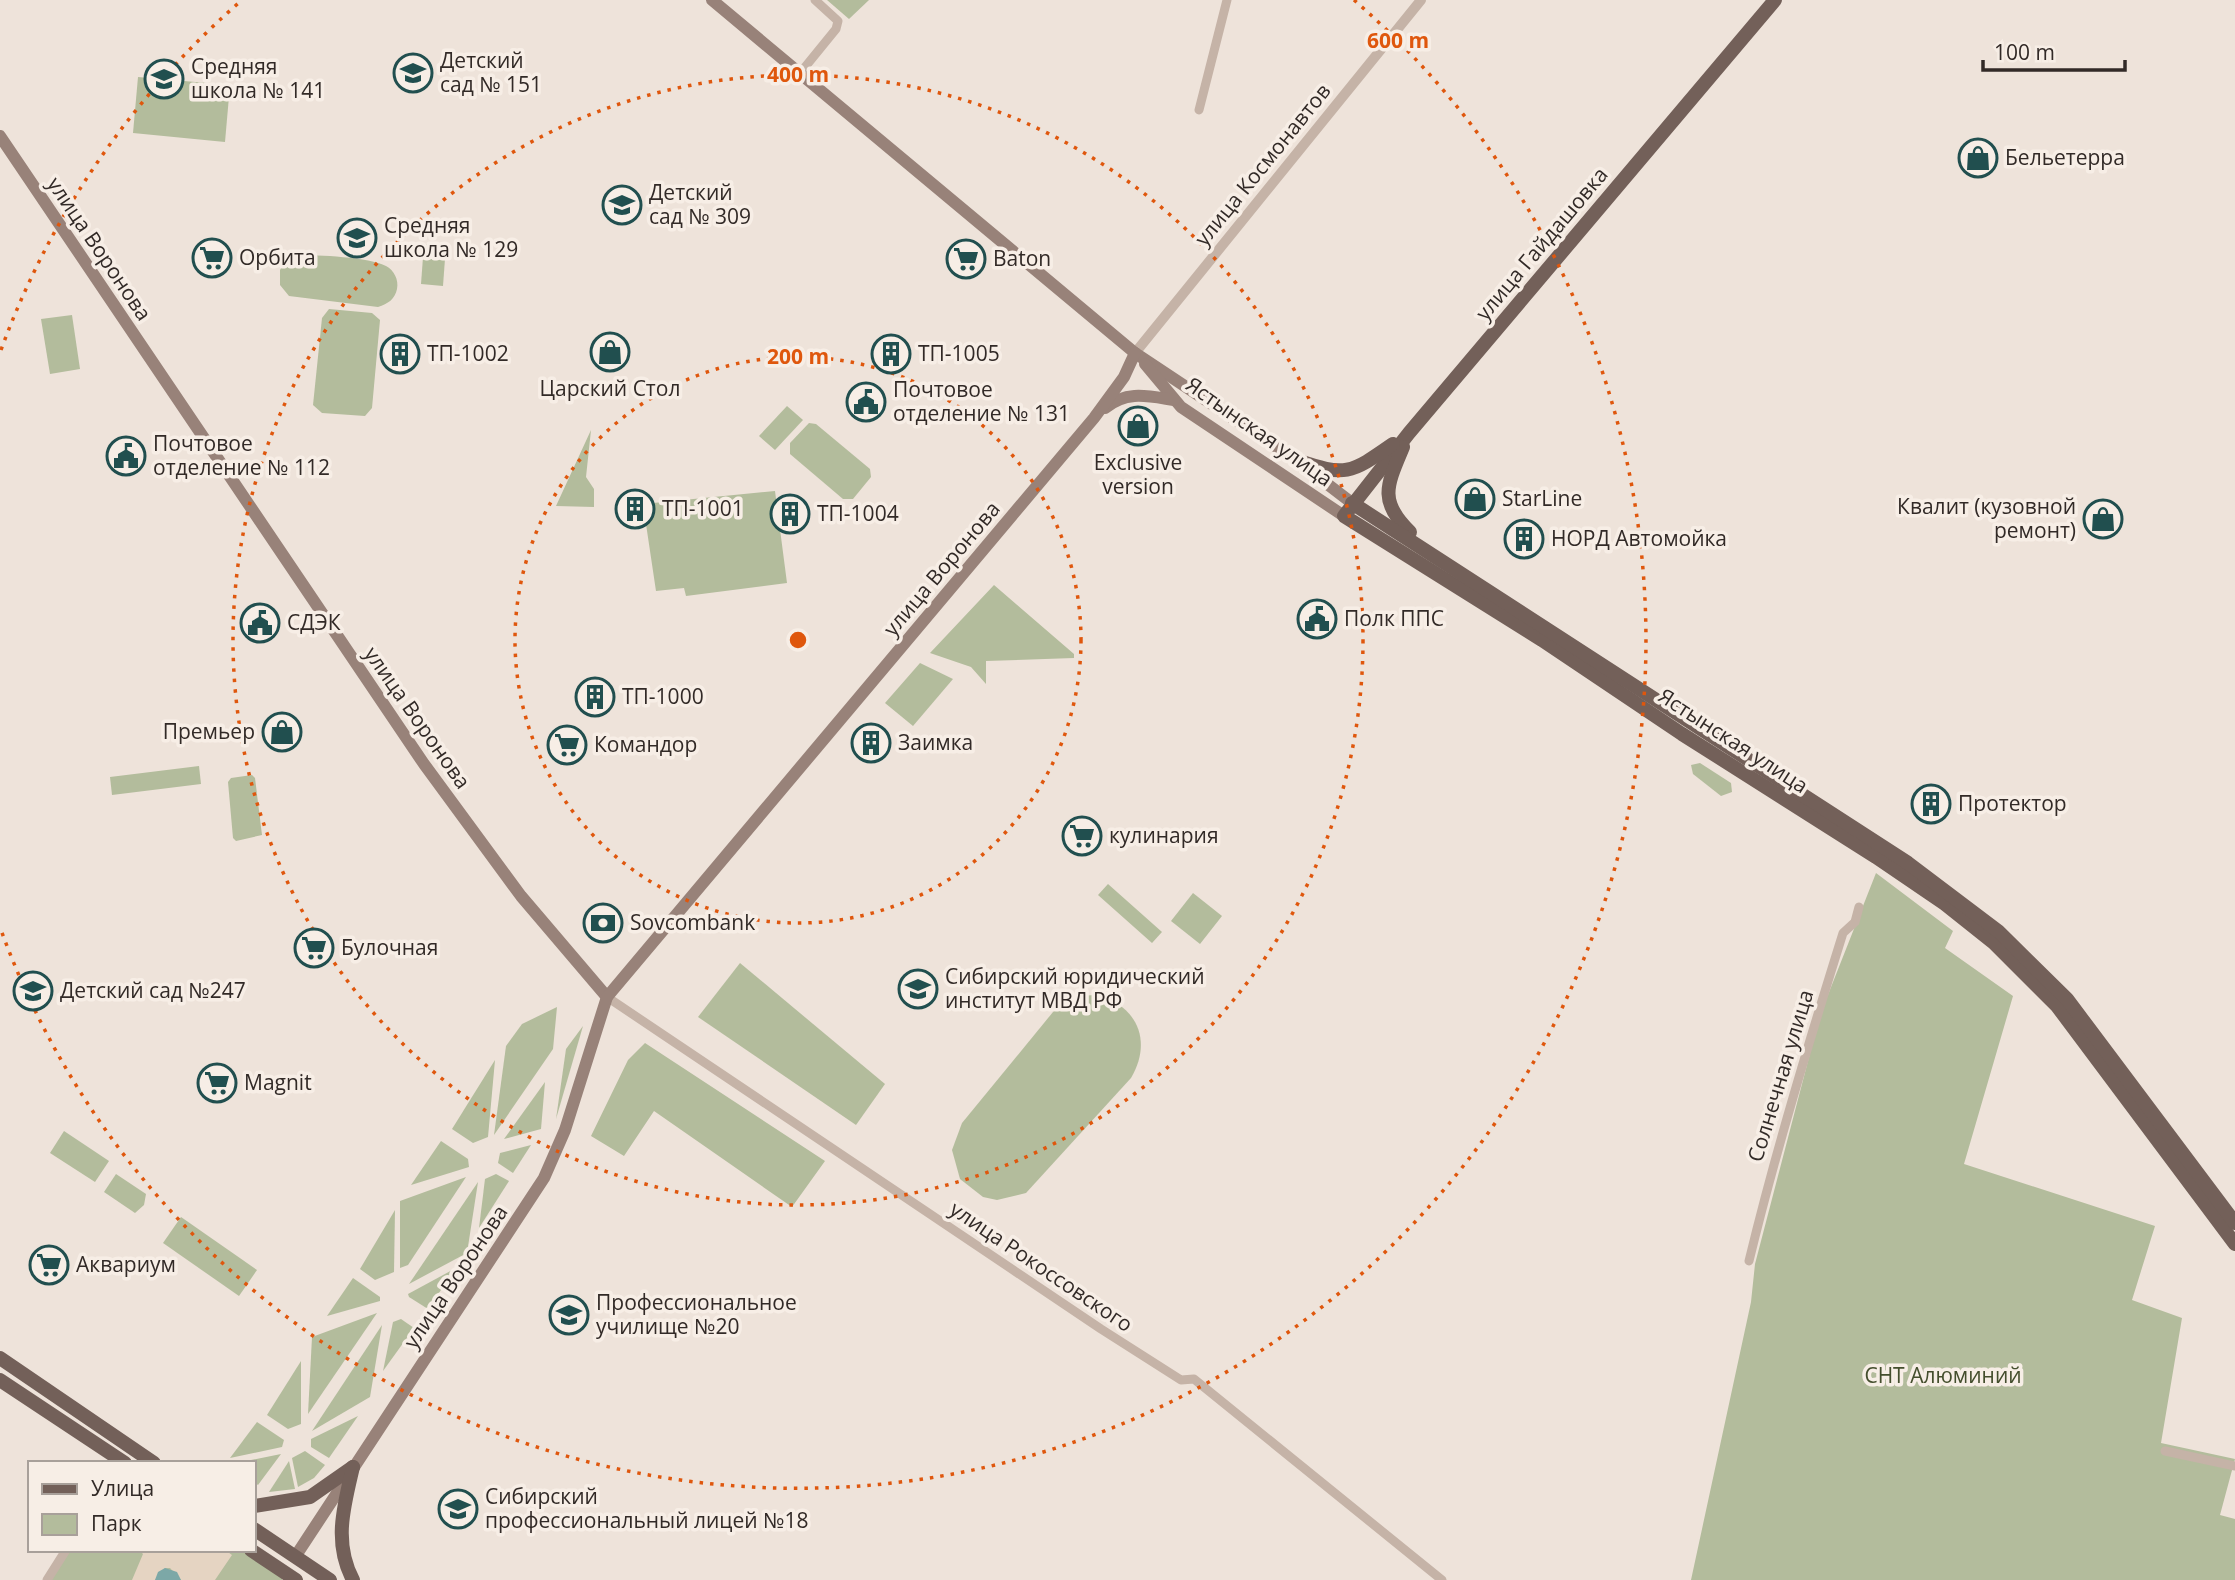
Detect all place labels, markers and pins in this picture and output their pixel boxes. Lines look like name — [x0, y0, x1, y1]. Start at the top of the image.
place label: Детский сад № 151 — [440, 46, 542, 98]
place label: Средняя школа № 141 — [191, 52, 325, 104]
school or university icon: Детский сад № 151 — [392, 52, 434, 94]
school or university icon: Средняя школа № 141 — [143, 58, 185, 100]
shop icon: Бельетерра — [1957, 137, 1999, 179]
place label: Бельетерра — [2005, 143, 2125, 171]
place label: Детский сад № 309 — [649, 178, 751, 230]
school or university icon: Детский сад № 309 — [601, 184, 643, 226]
place label: Средняя школа № 129 — [384, 211, 518, 263]
school or university icon: Средняя школа № 129 — [336, 217, 378, 259]
supermarket icon: Орбита — [191, 237, 233, 279]
supermarket icon: Baton — [945, 238, 987, 280]
place label: Орбита — [239, 243, 316, 271]
place label: Baton — [993, 244, 1051, 272]
shop icon: Царский Стол — [589, 331, 631, 373]
building icon: ТП-1002 — [379, 333, 421, 375]
building icon: ТП-1005 — [870, 333, 912, 375]
place label: ТП-1002 — [427, 339, 509, 367]
place label: ТП-1005 — [918, 339, 1000, 367]
place label: Царский Стол — [540, 374, 680, 402]
place label: Почтовое отделение № 131 — [893, 375, 1070, 427]
public building icon: Почтовое отделение № 131 — [845, 381, 887, 423]
shop icon: Exclusive version — [1117, 405, 1159, 447]
place label: Почтовое отделение № 112 — [153, 429, 330, 481]
public building icon: Почтовое отделение № 112 — [105, 435, 147, 477]
place label: Exclusive version — [1094, 448, 1182, 500]
shop icon: StarLine — [1454, 478, 1496, 520]
place label: StarLine — [1502, 484, 1582, 512]
building icon: ТП-1001 — [614, 488, 656, 530]
place label: Квалит (кузовной ремонт) — [1897, 492, 2076, 544]
building icon: ТП-1004 — [769, 493, 811, 535]
place label: ТП-1001 — [662, 494, 744, 522]
shop icon: Квалит (кузовной ремонт) — [2082, 498, 2124, 540]
place label: ТП-1004 — [817, 499, 899, 527]
building icon: НОРД Автомойка — [1503, 518, 1545, 560]
place label: НОРД Автомойка — [1551, 524, 1727, 552]
public building icon: Полк ППС — [1296, 598, 1338, 640]
public building icon: СДЭК — [239, 602, 281, 644]
place label: Полк ППС — [1344, 604, 1444, 632]
place label: СДЭК — [287, 608, 341, 636]
centre of rings — [786, 628, 810, 652]
building icon: ТП-1000 — [574, 676, 616, 718]
place label: ТП-1000 — [622, 682, 704, 710]
shop icon: Премьер — [261, 711, 303, 753]
place label: Премьер — [163, 717, 255, 745]
building icon: Заимка — [850, 722, 892, 764]
supermarket icon: Командор — [546, 724, 588, 766]
place label: Заимка — [898, 728, 973, 756]
place label: Командор — [594, 730, 697, 758]
building icon: Протектор — [1910, 783, 1952, 825]
place label: Протектор — [1958, 789, 2067, 817]
supermarket icon: кулинария — [1061, 815, 1103, 857]
place label: кулинария — [1109, 821, 1219, 849]
bank icon: Sovcombank — [582, 902, 624, 944]
place label: Sovcombank — [630, 908, 755, 936]
supermarket icon: Булочная — [293, 927, 335, 969]
place label: Булочная — [341, 933, 438, 961]
place label: Сибирский юридический институт МВД РФ — [945, 962, 1205, 1014]
school or university icon: Сибирский юридический институт МВД РФ — [897, 968, 939, 1010]
school or university icon: Детский сад №247 — [12, 970, 54, 1012]
place label: Детский сад №247 — [60, 976, 246, 1004]
supermarket icon: Magnit — [196, 1062, 238, 1104]
place label: Magnit — [244, 1068, 312, 1096]
supermarket icon: Аквариум — [28, 1244, 70, 1286]
place label: Аквариум — [76, 1250, 176, 1278]
place label: Профессиональное училище №20 — [596, 1288, 797, 1340]
school or university icon: Профессиональное училище №20 — [548, 1294, 590, 1336]
place label: Сибирский профессиональный лицей №18 — [485, 1482, 809, 1534]
school or university icon: Сибирский профессиональный лицей №18 — [437, 1488, 479, 1530]

